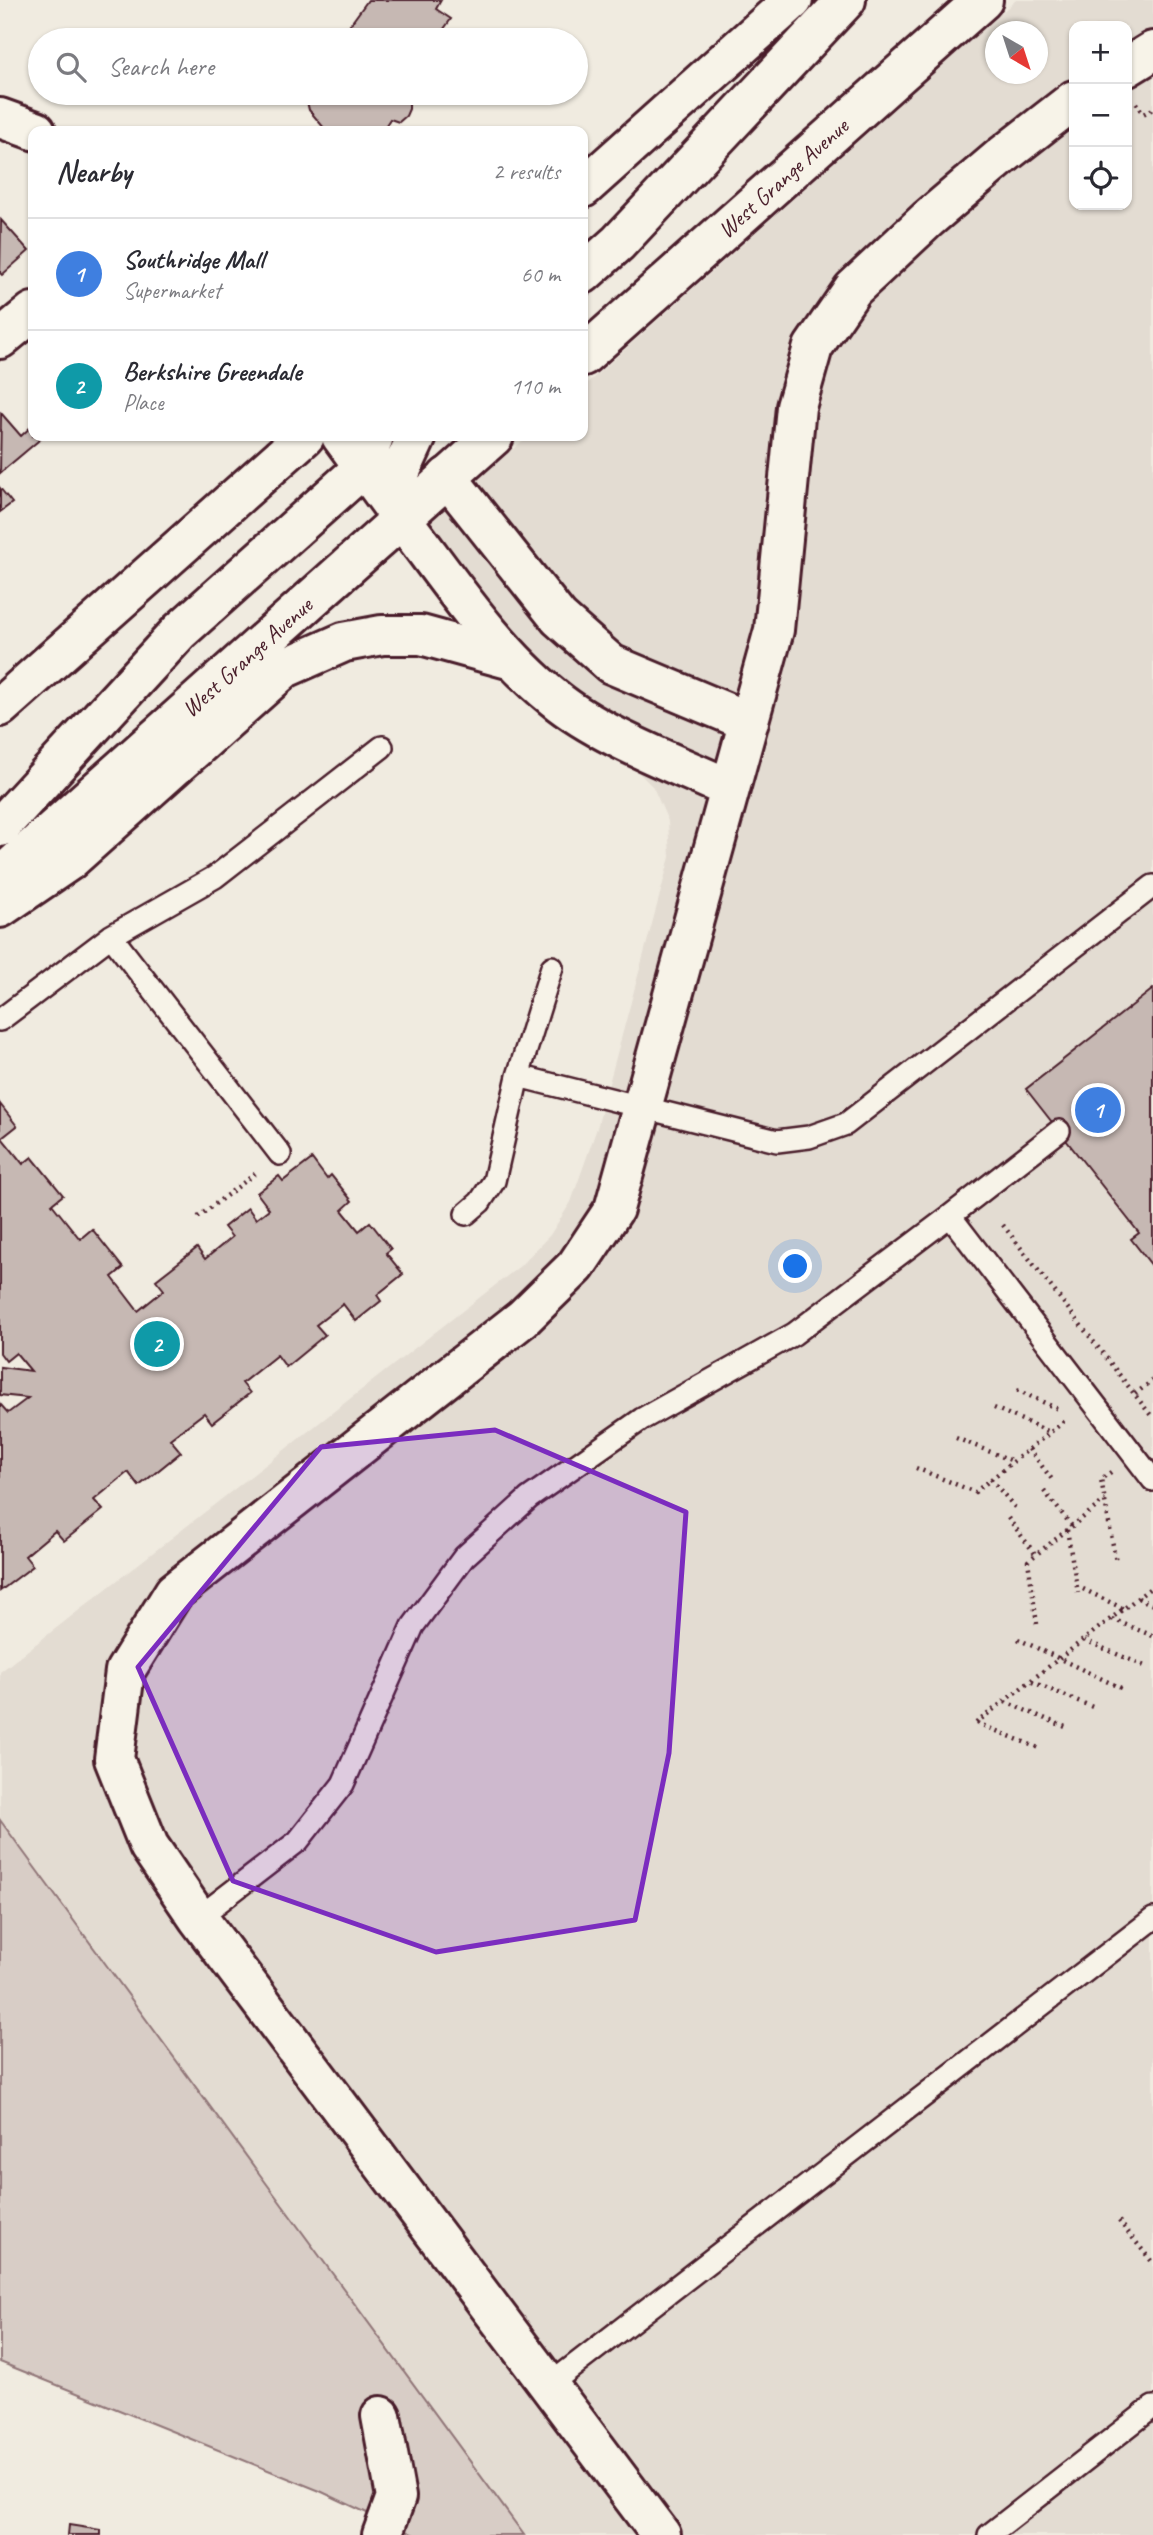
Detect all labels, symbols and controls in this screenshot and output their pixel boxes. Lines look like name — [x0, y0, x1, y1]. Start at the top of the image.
north arrow — [985, 21, 1048, 84]
map controls — [1069, 21, 1132, 210]
button: + — [1069, 21, 1132, 84]
search box — [28, 28, 588, 105]
icon: search — [52, 48, 90, 86]
text: Search here — [108, 50, 214, 83]
button: − — [1069, 84, 1132, 147]
street label: West Grange Avenue — [711, 110, 856, 245]
button: locate — [1069, 147, 1132, 210]
text: Nearby — [56, 153, 132, 191]
text: 2 results — [493, 157, 560, 186]
text: Southridge Mall — [123, 243, 264, 276]
text: 1 — [74, 260, 84, 289]
text: 60 m — [521, 260, 560, 289]
text: Supermarket — [123, 276, 221, 305]
text: Berkshire Greendale — [123, 355, 301, 388]
text: 2 — [74, 372, 84, 401]
text: 110 m — [511, 372, 560, 401]
text: Place — [123, 388, 163, 417]
street label: West Grange Avenue — [175, 589, 320, 724]
pin: 1 — [1075, 1084, 1121, 1136]
your location — [778, 1249, 812, 1283]
pin: 2 — [134, 1318, 180, 1370]

